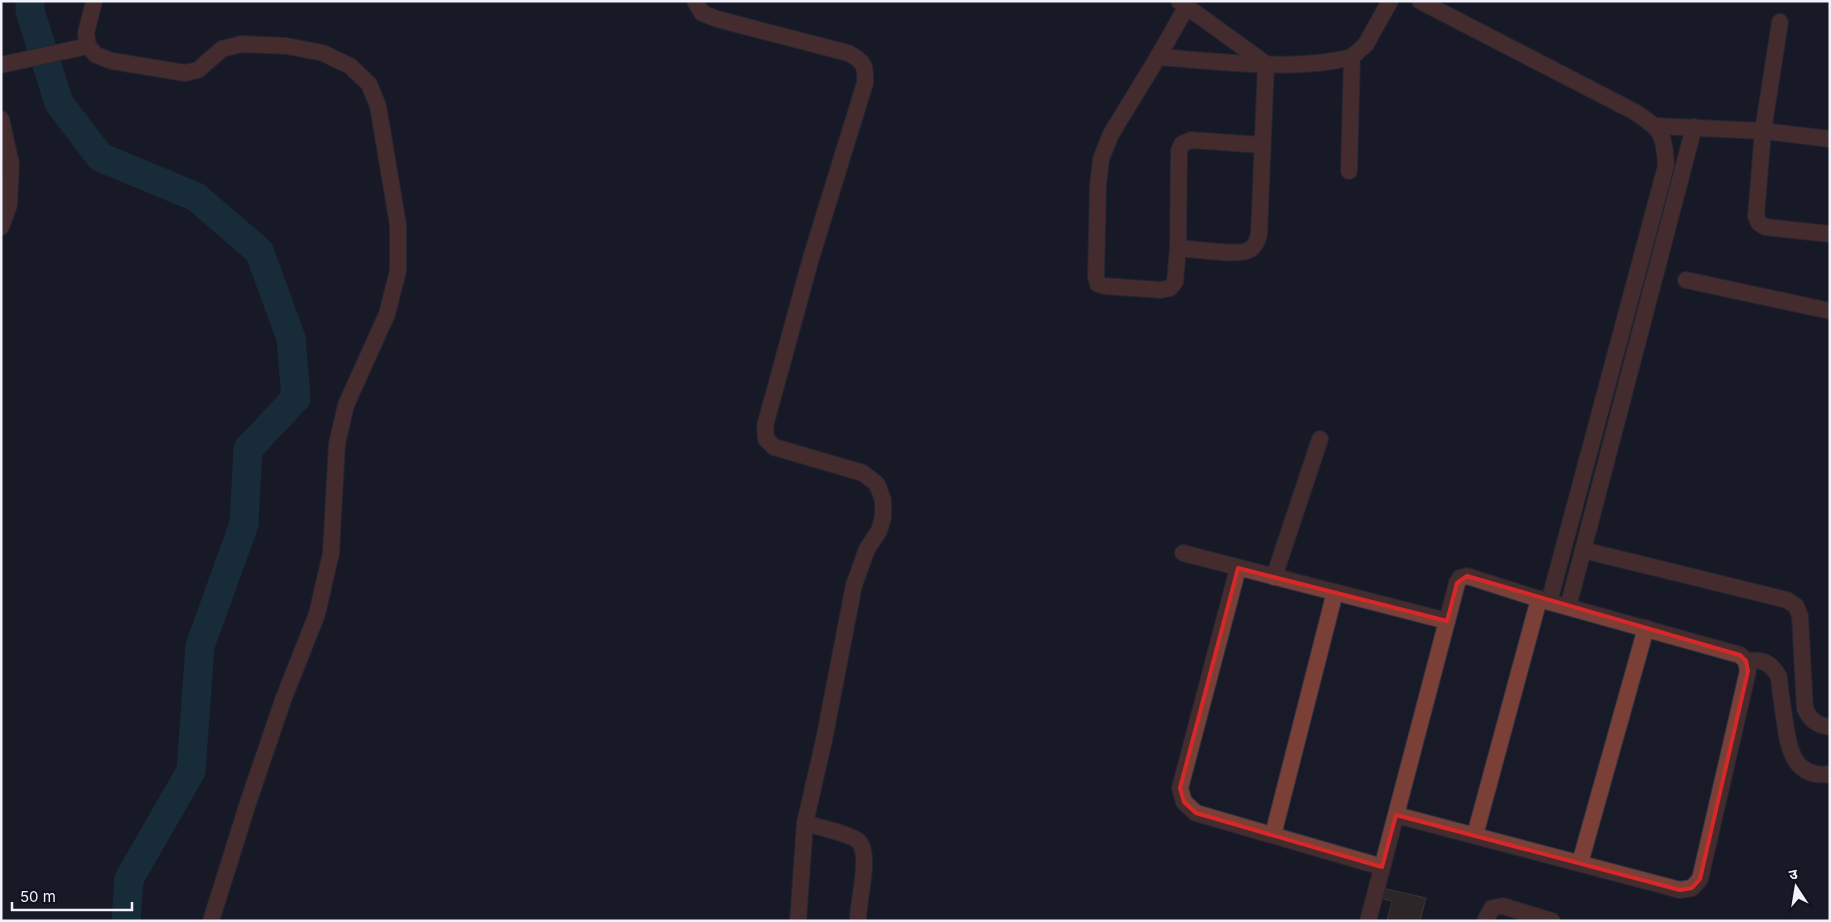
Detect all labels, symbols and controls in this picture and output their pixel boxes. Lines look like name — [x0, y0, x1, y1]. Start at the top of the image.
north arrow — [1771, 862, 1821, 912]
text: उ — [1787, 864, 1800, 883]
scale bar — [12, 880, 132, 912]
text: 50 m — [20, 887, 56, 906]

